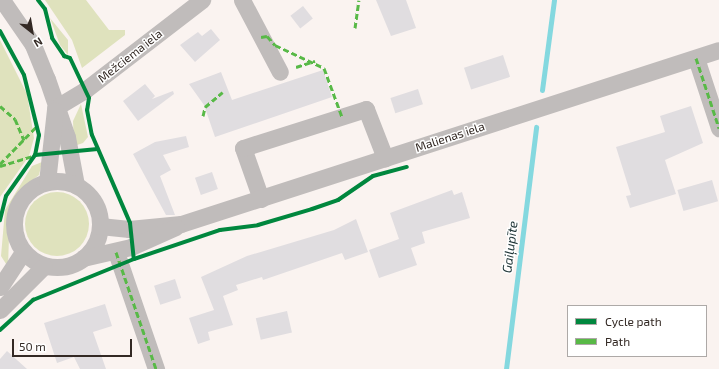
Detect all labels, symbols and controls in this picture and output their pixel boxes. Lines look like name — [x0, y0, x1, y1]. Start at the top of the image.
north arrow — [12, 12, 52, 52]
street label: Mežciema iela — [95, 26, 165, 86]
text: N — [32, 35, 45, 50]
street label: Malienas iela — [414, 119, 486, 155]
water label: Gaiļupīte — [499, 220, 521, 274]
legend — [567, 305, 707, 357]
text: Cycle path — [605, 314, 662, 328]
scale bar — [14, 331, 134, 357]
text: Path — [605, 334, 630, 348]
text: 50 m — [19, 339, 46, 353]

